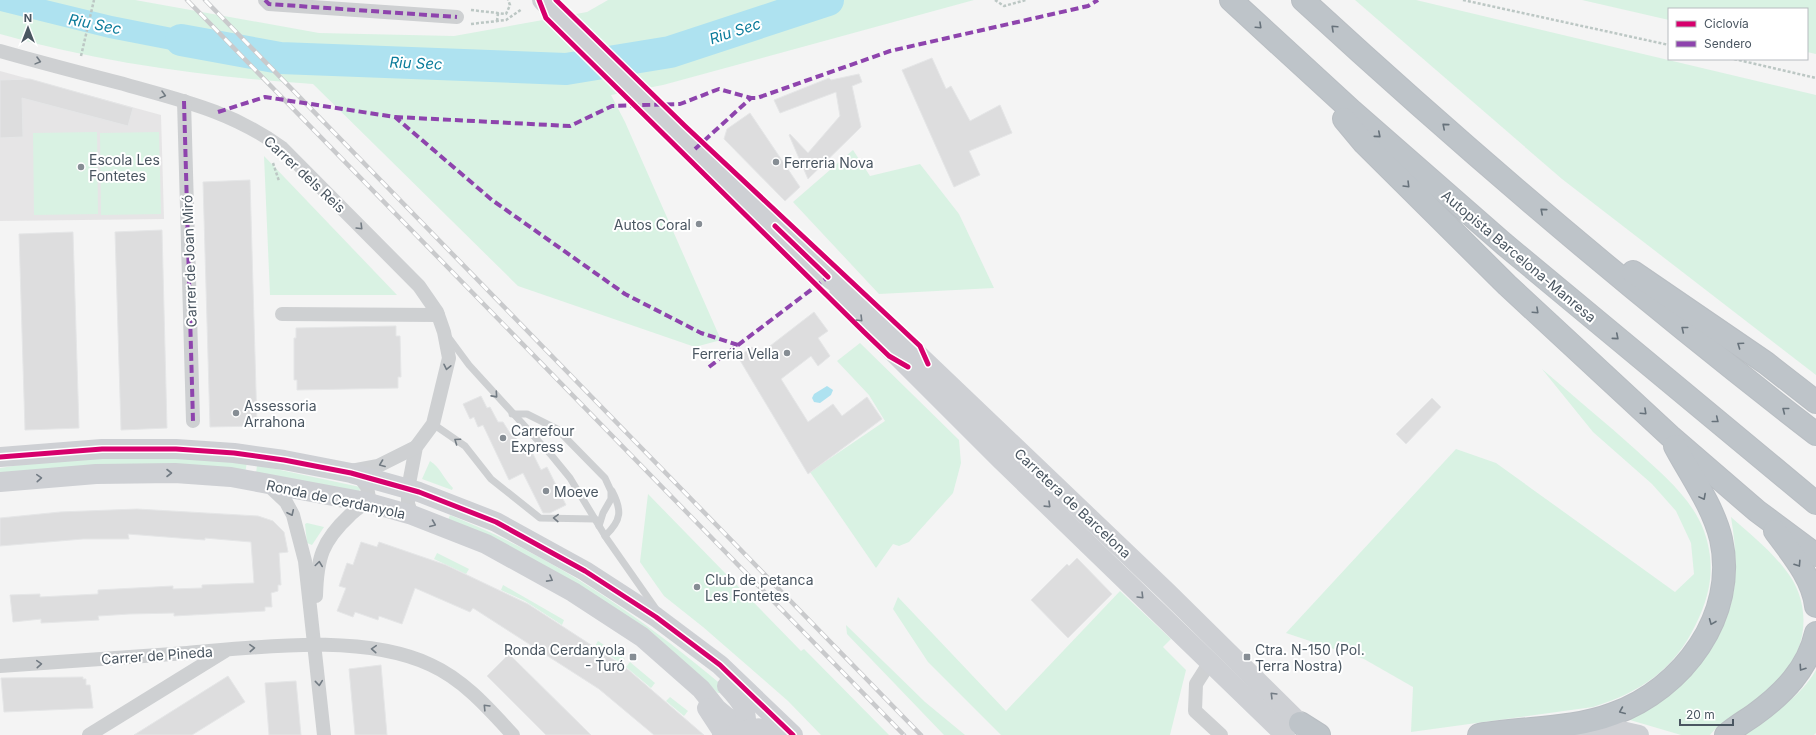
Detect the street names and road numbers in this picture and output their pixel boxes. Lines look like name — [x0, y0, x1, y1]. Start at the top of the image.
street label: Carrer dels Reis — [261, 132, 349, 216]
street label: Autopista Barcelona-Manresa — [1438, 186, 1600, 326]
street label: Carrer de Joan Miró — [178, 194, 200, 328]
street label: Carretera de Barcelona — [1011, 445, 1135, 561]
street label: Ronda de Cerdanyola — [265, 476, 407, 522]
street label: Carrer de Pineda — [101, 643, 213, 667]

